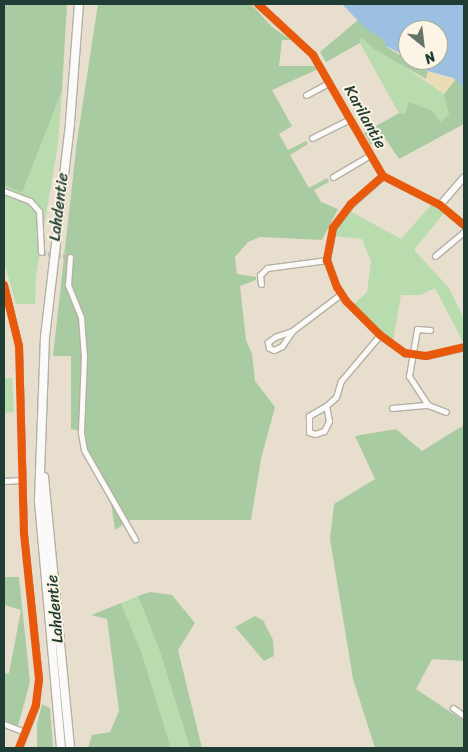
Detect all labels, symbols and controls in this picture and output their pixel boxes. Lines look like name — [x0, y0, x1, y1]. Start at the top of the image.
north arrow — [398, 20, 448, 70]
text: N — [420, 44, 440, 71]
street label: Karilantie — [340, 82, 390, 152]
street label: Lahdentie — [45, 172, 73, 242]
street label: Lahdentie — [42, 574, 68, 644]

